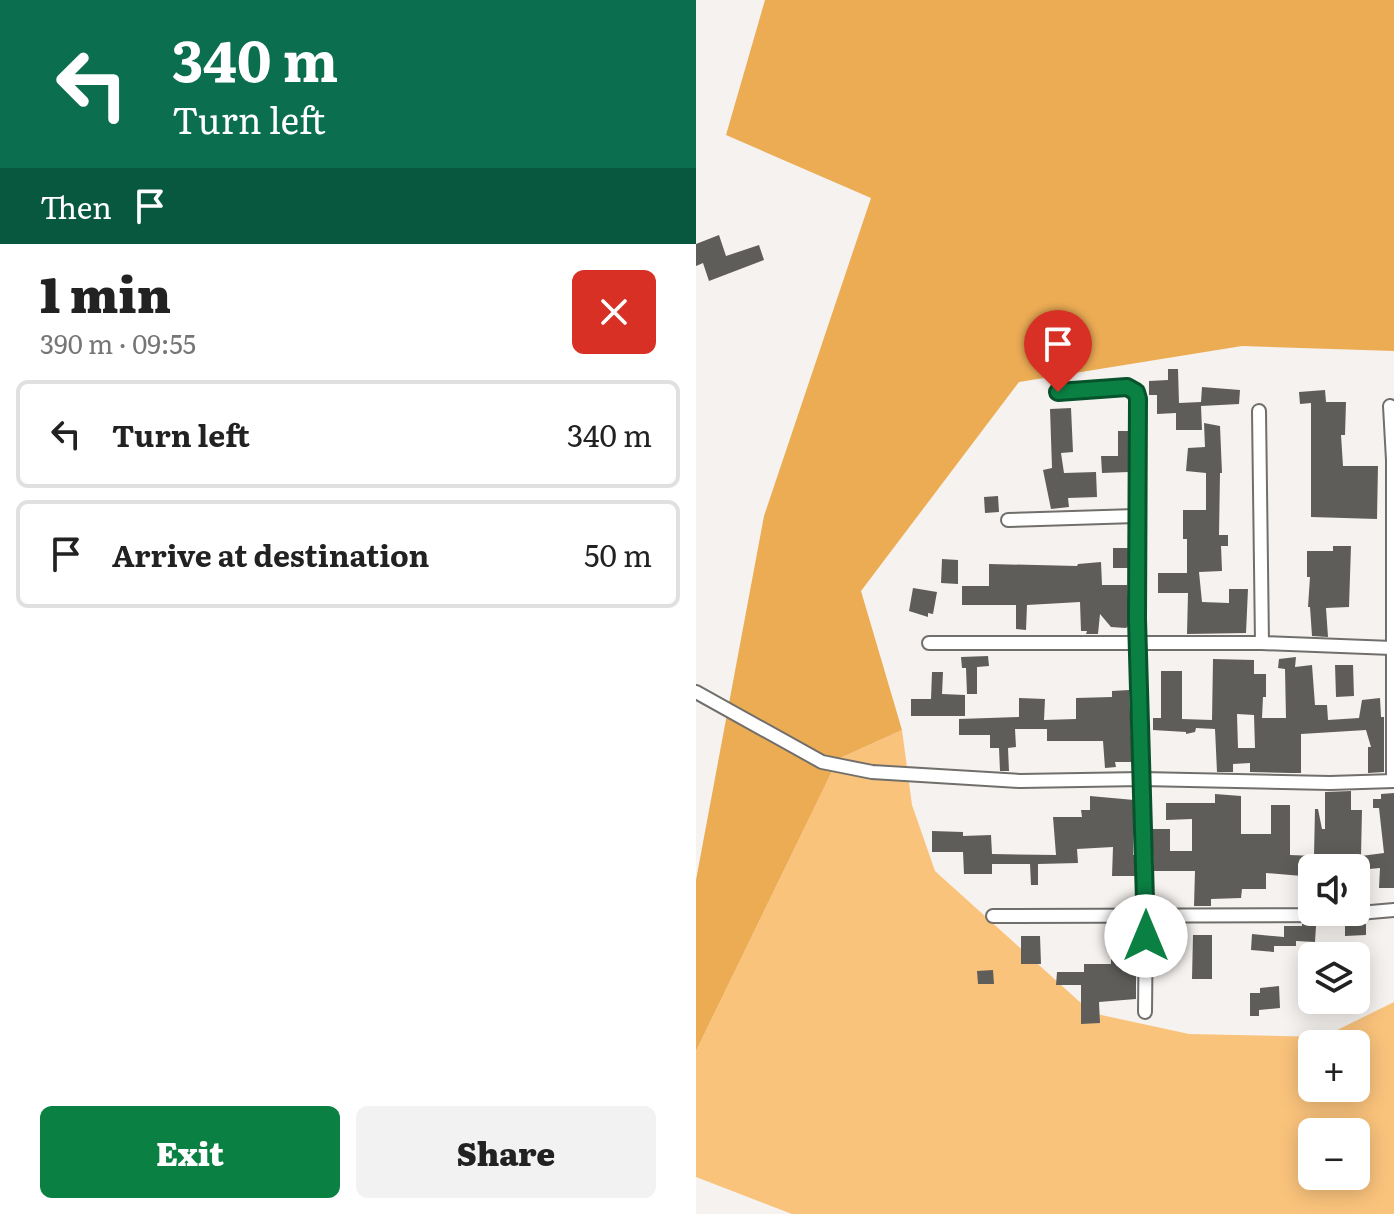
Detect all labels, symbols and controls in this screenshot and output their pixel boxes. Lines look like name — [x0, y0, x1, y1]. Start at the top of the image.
text: 340 m — [172, 16, 338, 99]
icon: left — [40, 32, 144, 136]
text: Turn left — [172, 92, 326, 145]
text: Then — [40, 184, 112, 228]
icon: arrive — [128, 184, 172, 228]
text: 1 min — [40, 257, 171, 328]
button: close — [572, 270, 656, 354]
pin — [1024, 310, 1092, 392]
icon: arrive — [1036, 322, 1080, 366]
text: 390 m · 09:55 — [40, 323, 196, 362]
icon: left — [44, 412, 88, 456]
text: Turn left — [112, 412, 250, 456]
text: 340 m — [567, 412, 652, 456]
icon: arrive — [44, 532, 88, 576]
text: Arrive at destination — [112, 532, 429, 576]
text: 50 m — [584, 532, 652, 576]
map controls — [1298, 854, 1370, 1190]
button: sound — [1298, 854, 1370, 926]
position arrow — [1104, 894, 1188, 978]
button: layers — [1298, 942, 1370, 1014]
button: + — [1298, 1030, 1370, 1102]
button: Exit — [40, 1106, 340, 1198]
button: Share — [356, 1106, 656, 1198]
button: − — [1298, 1118, 1370, 1190]

